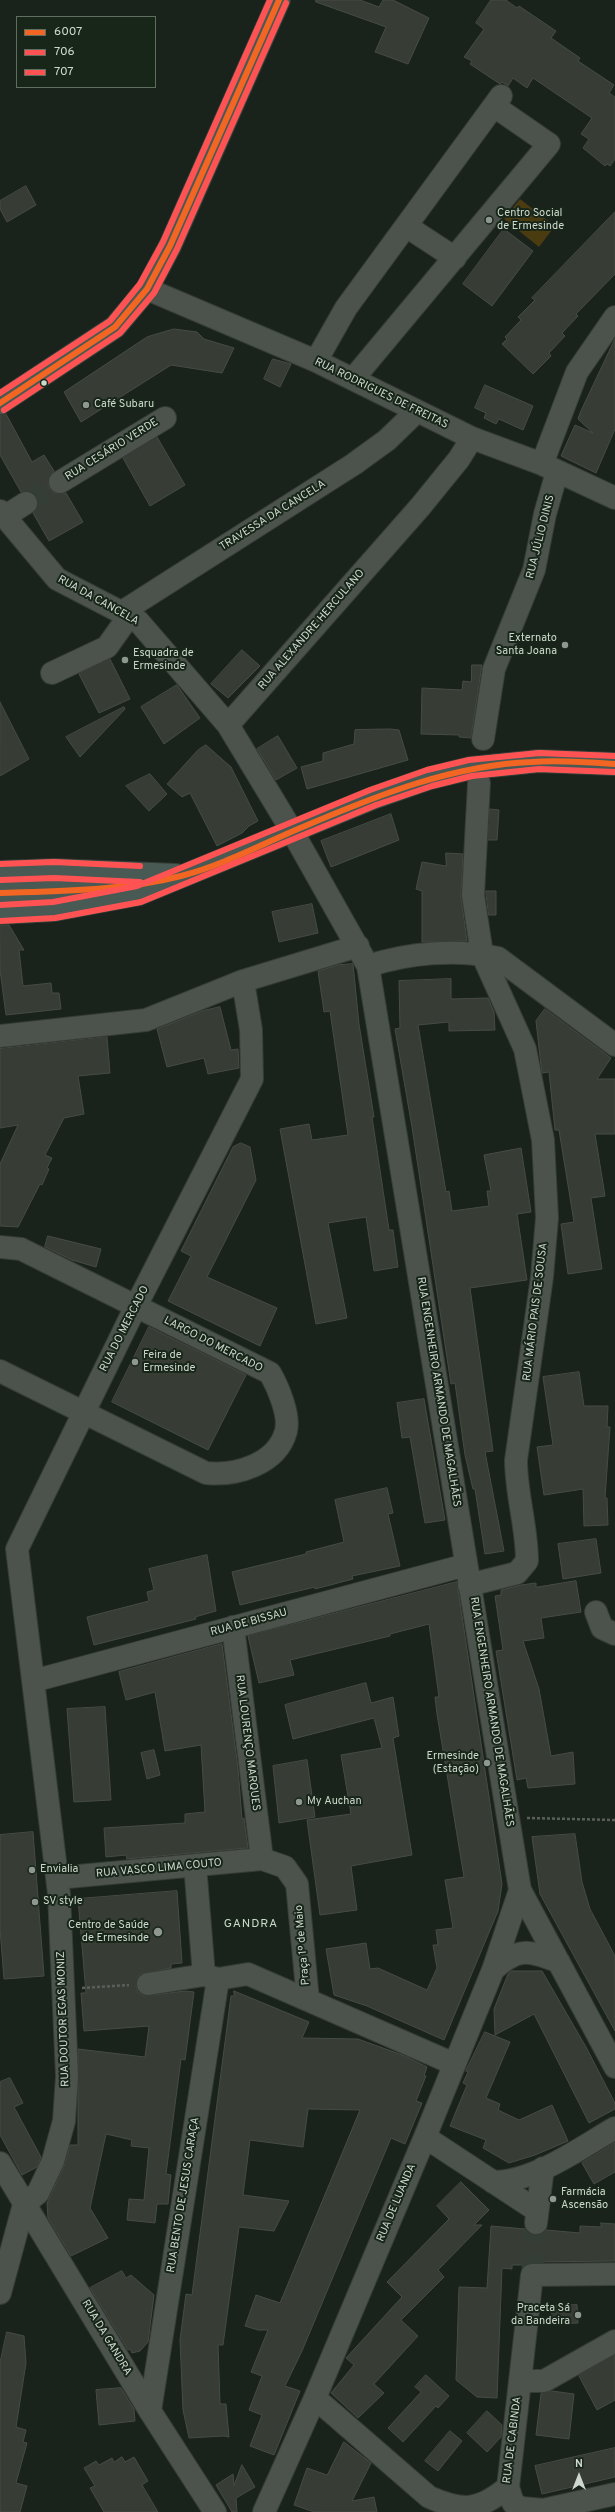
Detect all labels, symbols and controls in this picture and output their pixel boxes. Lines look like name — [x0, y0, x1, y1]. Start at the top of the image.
legend — [16, 16, 156, 88]
text: 6007 — [54, 24, 82, 40]
text: 706 — [54, 44, 75, 60]
text: 707 — [54, 64, 74, 80]
place label: Centro Social de Ermesinde — [497, 207, 564, 233]
marker: Centro Social de Ermesinde — [484, 215, 494, 225]
street label: RUA RODRIGUES DE FREITAS — [312, 356, 450, 432]
unlabelled marker — [39, 378, 49, 388]
place label: Café Subaru — [94, 398, 154, 412]
marker: Café Subaru — [81, 400, 91, 410]
street label: RUA CESÁRIO VERDE — [63, 416, 161, 484]
street label: TRAVESSA DA CANCELA — [218, 478, 328, 554]
street label: RUA JÚLIO DINIS — [524, 494, 558, 580]
street label: RUA ALEXANDRE HERCULANO — [256, 567, 368, 693]
street label: RUA DA CANCELA — [55, 573, 141, 629]
place label: Externato Santa Joana — [496, 632, 557, 658]
marker: Externato Santa Joana — [560, 640, 570, 650]
place label: Esquadra de Ermesinde — [133, 647, 194, 673]
marker: Esquadra de Ermesinde — [120, 655, 130, 665]
street label: RUA MÁRIO PAIS DE SOUSA — [521, 1242, 551, 1382]
street label: RUA ENGENHEIRO ARMANDO DE MAGALHÃES — [413, 1276, 463, 1508]
street label: RUA DO MERCADO — [98, 1284, 152, 1374]
street label: LARGO DO MERCADO — [161, 1314, 265, 1376]
place label: Feira de Ermesinde — [143, 1349, 195, 1375]
marker: Feira de Ermesinde — [130, 1357, 140, 1367]
street label: RUA ENGENHEIRO ARMANDO DE MAGALHÃES — [466, 1596, 516, 1828]
street label: RUA DE BISSAU — [209, 1606, 289, 1640]
street label: RUA LOURENÇO MARQUES — [232, 1674, 262, 1812]
place label: Ermesinde (Estação) — [427, 1750, 479, 1776]
marker: Ermesinde (Estação) — [482, 1758, 492, 1768]
place label: My Auchan — [307, 1795, 362, 1809]
marker: My Auchan — [294, 1797, 304, 1807]
street label: RUA VASCO LIMA COUTO — [96, 1857, 222, 1881]
place label: Envialia — [40, 1863, 78, 1877]
marker: Envialia — [27, 1865, 37, 1875]
place label: SV style — [43, 1895, 83, 1909]
marker: SV style — [30, 1897, 40, 1907]
street label: Praça 1º de Maio — [293, 1904, 313, 1986]
district label: GANDRA — [224, 1918, 278, 1932]
place label: Centro de Saúde de Ermesinde — [68, 1919, 149, 1945]
marker: Centro de Saúde de Ermesinde — [152, 1926, 164, 1938]
street label: RUA DOUTOR EGAS MONIZ — [55, 1951, 73, 2087]
street label: RUA BENTO DE JESUS CARAÇA — [165, 2116, 203, 2274]
street label: RUA DE LUANDA — [375, 2162, 419, 2244]
place label: Farmácia Ascensão — [561, 2186, 608, 2212]
marker: Farmácia Ascensão — [548, 2194, 558, 2204]
street label: RUA DA GANDRA — [78, 2298, 134, 2378]
place label: Praceta Sá da Bandeira — [511, 2302, 570, 2328]
marker: Praceta Sá da Bandeira — [573, 2310, 583, 2320]
street label: RUA DE CABINDA — [501, 2396, 525, 2484]
north arrow — [559, 2456, 599, 2496]
text: N — [575, 2457, 583, 2471]

